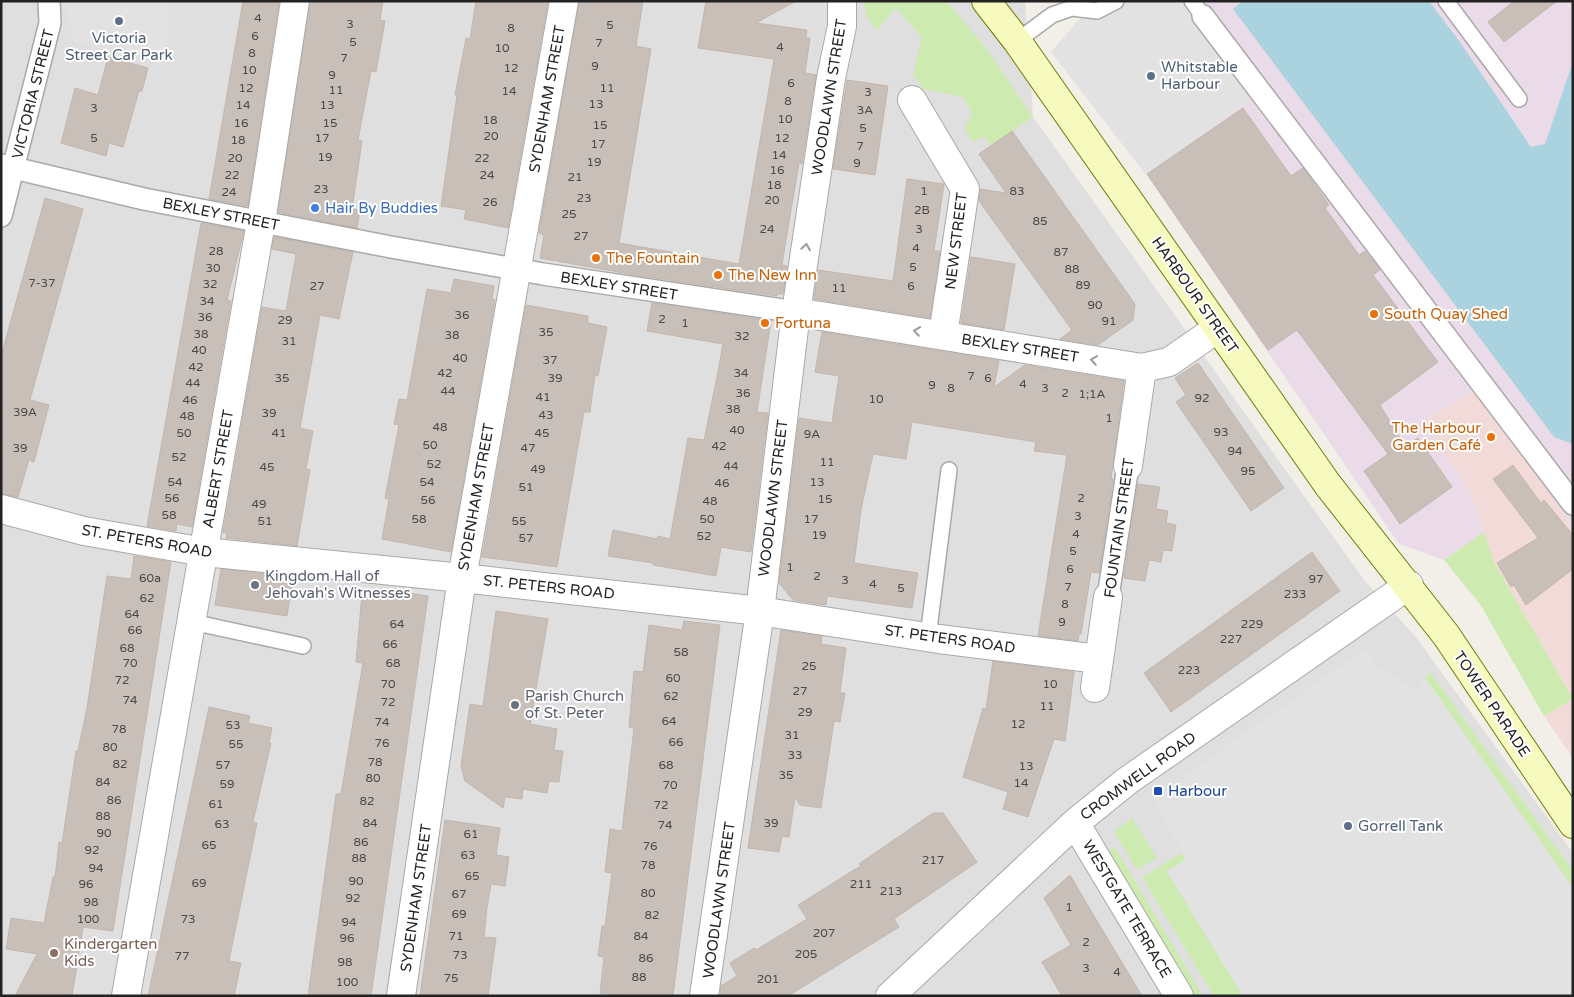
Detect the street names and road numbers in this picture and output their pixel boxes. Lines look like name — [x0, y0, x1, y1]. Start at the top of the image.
street label: WOODLAWN STREET — [808, 17, 850, 177]
street label: SYDENHAM STREET — [525, 24, 569, 174]
street label: VICTORIA STREET — [8, 27, 58, 161]
street label: NEW STREET — [941, 192, 971, 290]
street label: BEXLEY STREET — [161, 194, 281, 234]
street label: HARBOUR STREET — [1148, 233, 1242, 357]
street label: BEXLEY STREET — [559, 268, 679, 304]
street label: BEXLEY STREET — [960, 330, 1080, 366]
street label: ALBERT STREET — [199, 408, 237, 530]
street label: WOODLAWN STREET — [754, 418, 792, 578]
street label: SYDENHAM STREET — [454, 422, 498, 572]
street label: FOUNTAIN STREET — [1100, 457, 1138, 599]
street label: ST. PETERS ROAD — [80, 521, 214, 561]
street label: ST. PETERS ROAD — [482, 571, 616, 603]
street label: ST. PETERS ROAD — [883, 621, 1017, 657]
street label: TOWER PARADE — [1450, 648, 1534, 760]
street label: CROMWELL ROAD — [1077, 728, 1199, 824]
street label: WOODLAWN STREET — [699, 820, 739, 980]
street label: SYDENHAM STREET — [397, 823, 435, 973]
street label: WESTGATE TERRACE — [1079, 837, 1175, 981]

